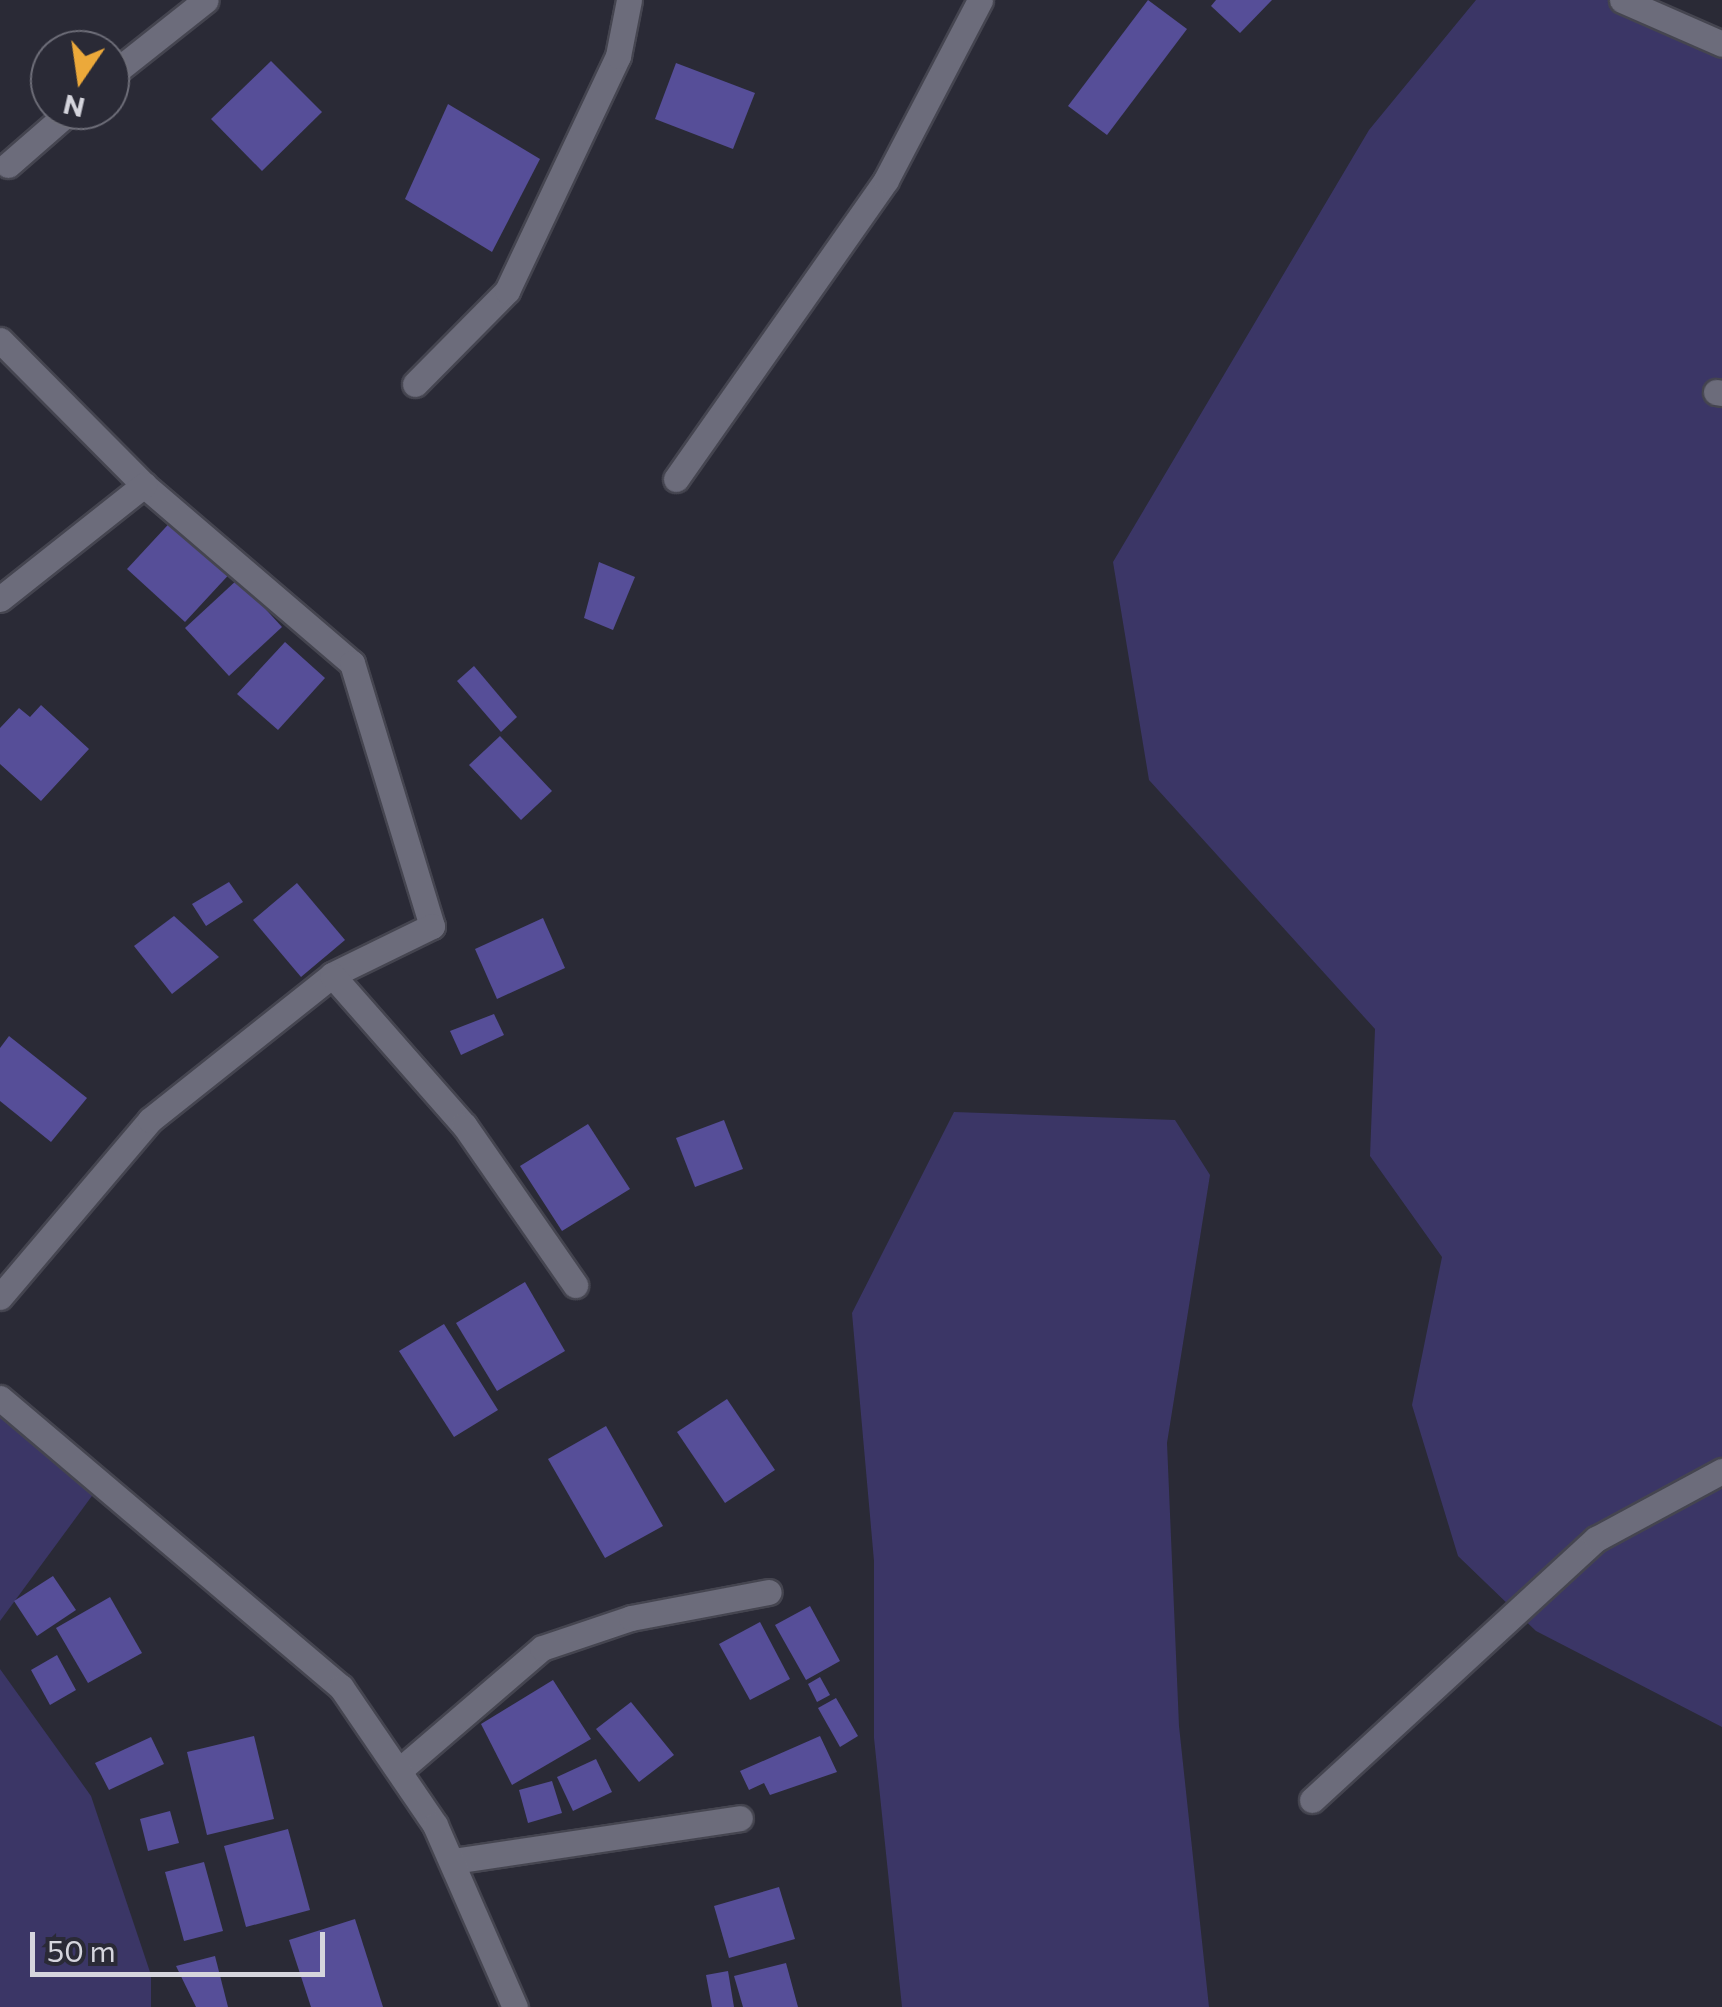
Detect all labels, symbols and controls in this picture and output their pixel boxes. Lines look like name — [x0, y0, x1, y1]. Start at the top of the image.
north arrow — [30, 30, 130, 130]
text: N — [60, 88, 88, 126]
scale bar — [35, 1912, 330, 1974]
text: 50 m — [47, 1931, 116, 1968]

